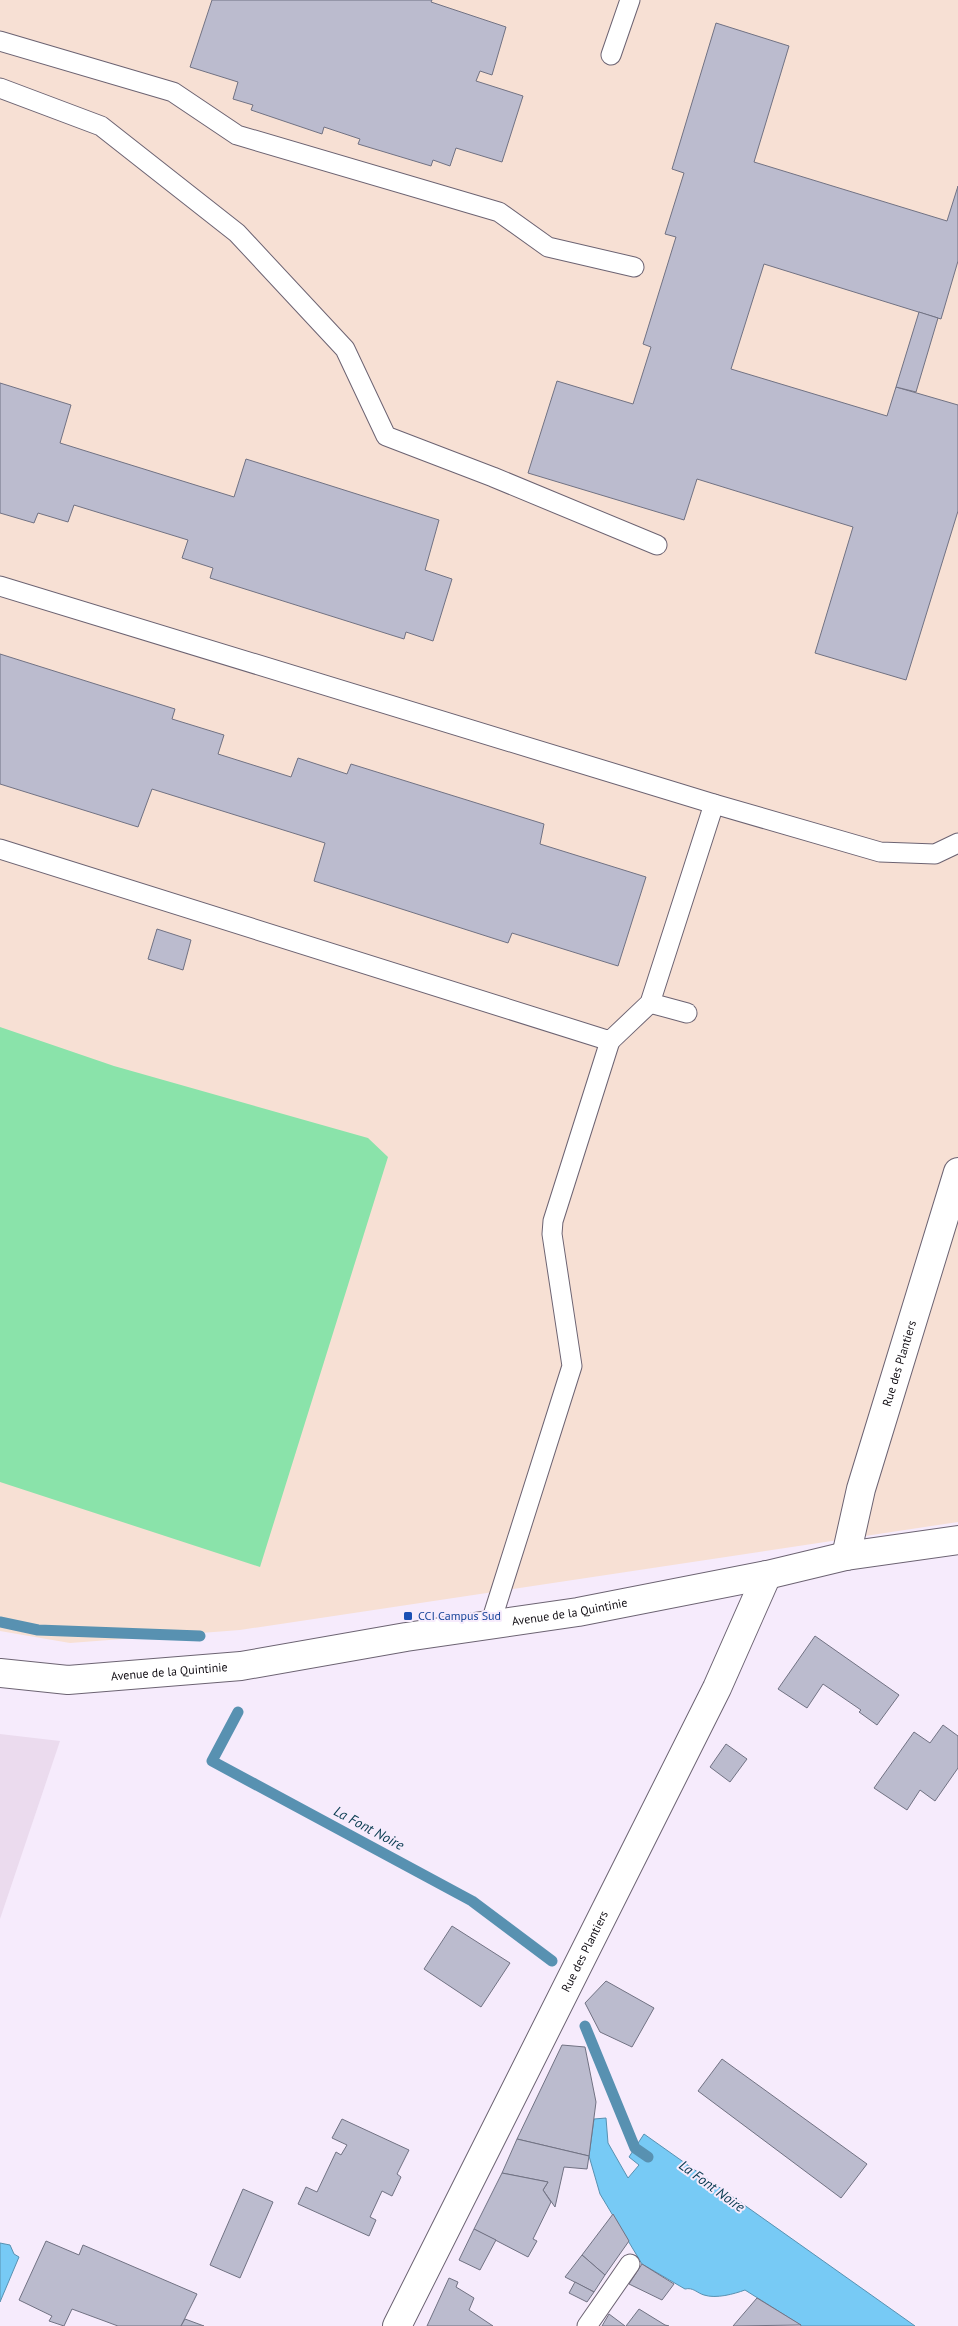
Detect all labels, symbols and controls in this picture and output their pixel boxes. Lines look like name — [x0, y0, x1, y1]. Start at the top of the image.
street label: Rue des Plantiers — [879, 1319, 919, 1408]
street label: Avenue de la Quintinie — [511, 1595, 629, 1629]
place label: CCI Campus Sud — [418, 1608, 501, 1623]
marker: CCI Campus Sud — [402, 1610, 414, 1622]
street label: Avenue de la Quintinie — [110, 1659, 228, 1683]
water label: La Font Noire — [331, 1802, 408, 1854]
street label: Rue des Plantiers — [558, 1908, 611, 1994]
water label: La Font Noire — [676, 2156, 749, 2216]

